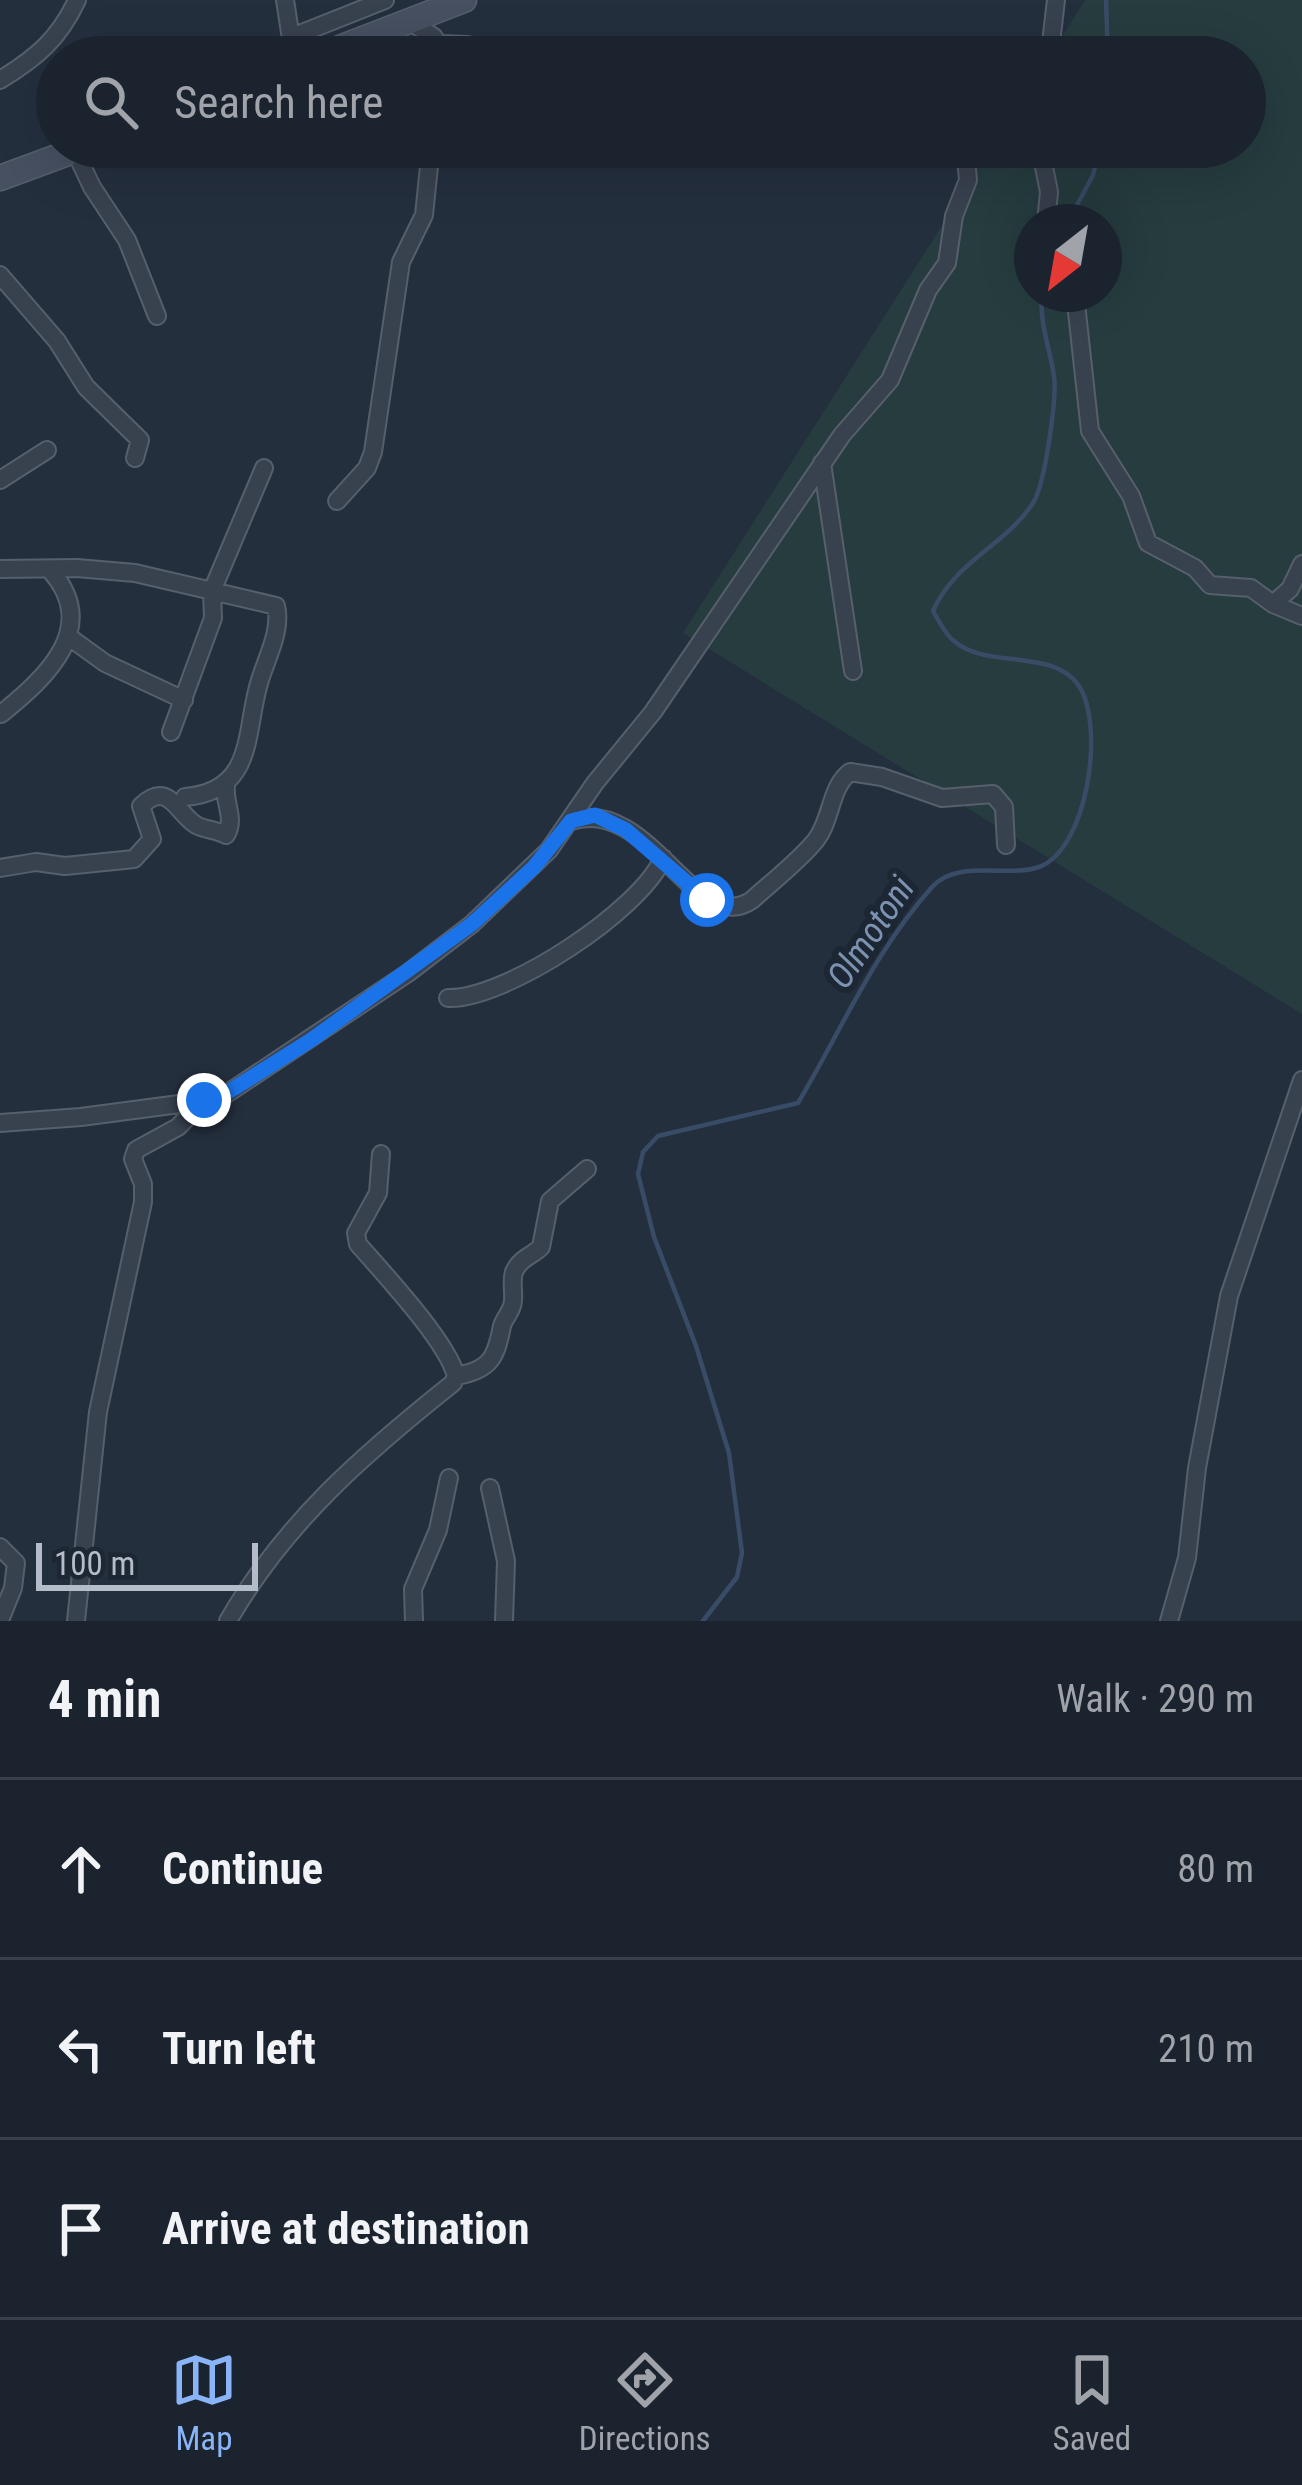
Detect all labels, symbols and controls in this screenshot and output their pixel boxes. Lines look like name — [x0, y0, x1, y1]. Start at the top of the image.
search box — [36, 36, 1266, 168]
icon: search — [78, 69, 144, 135]
text: Search here — [174, 76, 383, 129]
north arrow — [1014, 204, 1122, 312]
water label: Olmotoni — [818, 868, 924, 996]
route start — [680, 873, 734, 927]
route end — [177, 1073, 231, 1127]
scale bar — [36, 1537, 258, 1590]
text: 100 m — [54, 1544, 135, 1583]
text: 4 min — [48, 1670, 161, 1729]
text: Walk · 290 m — [1056, 1676, 1254, 1722]
icon: ahead — [48, 1836, 114, 1902]
text: Continue — [162, 1842, 323, 1895]
text: 80 m — [1177, 1846, 1254, 1892]
icon: left — [48, 2016, 114, 2082]
text: Turn left — [162, 2022, 316, 2075]
text: 210 m — [1158, 2026, 1254, 2072]
icon: arrive — [48, 2196, 114, 2262]
text: Arrive at destination — [162, 2202, 530, 2255]
tab: Map — [171, 2347, 237, 2458]
tab: Directions — [579, 2347, 711, 2458]
tab: Saved — [1053, 2347, 1131, 2458]

